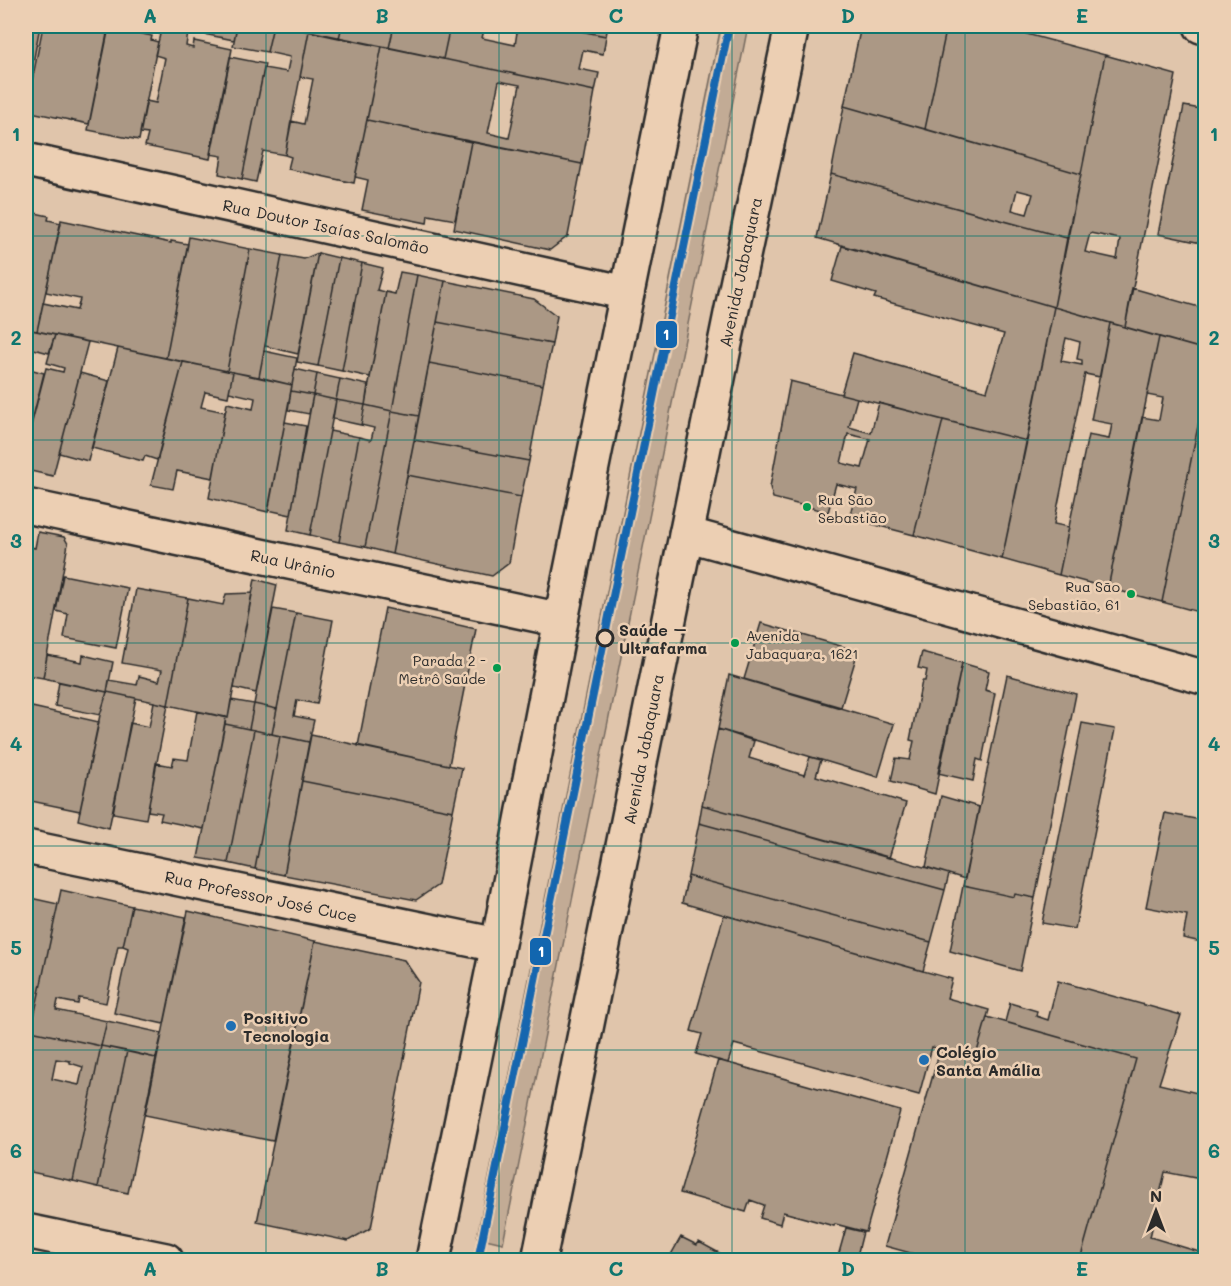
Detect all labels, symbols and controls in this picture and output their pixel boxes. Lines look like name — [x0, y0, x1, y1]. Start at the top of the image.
text: A — [143, 2, 157, 28]
text: B — [375, 2, 389, 28]
text: C — [609, 2, 624, 28]
text: D — [841, 2, 855, 28]
text: E — [1076, 2, 1088, 28]
text: 1 — [12, 120, 20, 146]
text: 1 — [1210, 120, 1218, 146]
street label: Rua Doutor Isaías Salomão — [221, 194, 431, 258]
street label: Avenida Jabaquara — [714, 195, 766, 349]
line badge: 1 — [655, 320, 678, 349]
text: 1 — [662, 323, 670, 344]
text: 2 — [10, 324, 22, 350]
text: 2 — [1208, 324, 1220, 350]
place label: Rua São Sebastião — [818, 490, 886, 527]
marker: Rua São Sebastião — [801, 501, 813, 513]
text: 3 — [10, 527, 22, 553]
text: 3 — [1208, 527, 1220, 553]
street label: Rua Urânio — [249, 544, 337, 582]
place label: Rua São Sebastião, 61 — [1028, 577, 1120, 614]
marker: Rua São Sebastião, 61 — [1125, 588, 1137, 600]
place label: Saúde – Ultrafarma — [619, 619, 708, 658]
place label: Avenida Jabaquara, 1621 — [746, 626, 859, 663]
marker: Saúde – Ultrafarma — [596, 629, 614, 647]
marker: Avenida Jabaquara, 1621 — [729, 637, 741, 649]
place label: Parada 2 - Metrô Saúde — [398, 651, 486, 688]
marker: Parada 2 - Metrô Saúde — [491, 662, 503, 674]
street label: Avenida Jabaquara — [618, 672, 668, 826]
text: 4 — [10, 730, 23, 756]
text: 4 — [1208, 730, 1221, 756]
street label: Rua Professor José Cuce — [163, 865, 359, 927]
text: 5 — [10, 934, 22, 960]
text: 5 — [1208, 934, 1220, 960]
line badge: 1 — [529, 937, 552, 966]
text: 1 — [537, 940, 545, 961]
place label: Positivo Tecnologia — [243, 1007, 329, 1046]
marker: Positivo Tecnologia — [224, 1019, 238, 1033]
place label: Colégio Santa Amália — [936, 1041, 1041, 1080]
marker: Colégio Santa Amália — [917, 1053, 931, 1067]
text: 6 — [10, 1137, 22, 1163]
text: 6 — [1208, 1137, 1220, 1163]
north arrow — [1126, 1181, 1186, 1241]
text: N — [1150, 1185, 1162, 1206]
text: A — [143, 1255, 157, 1281]
text: B — [375, 1255, 389, 1281]
text: C — [609, 1255, 624, 1281]
text: D — [841, 1255, 855, 1281]
text: E — [1076, 1255, 1088, 1281]

